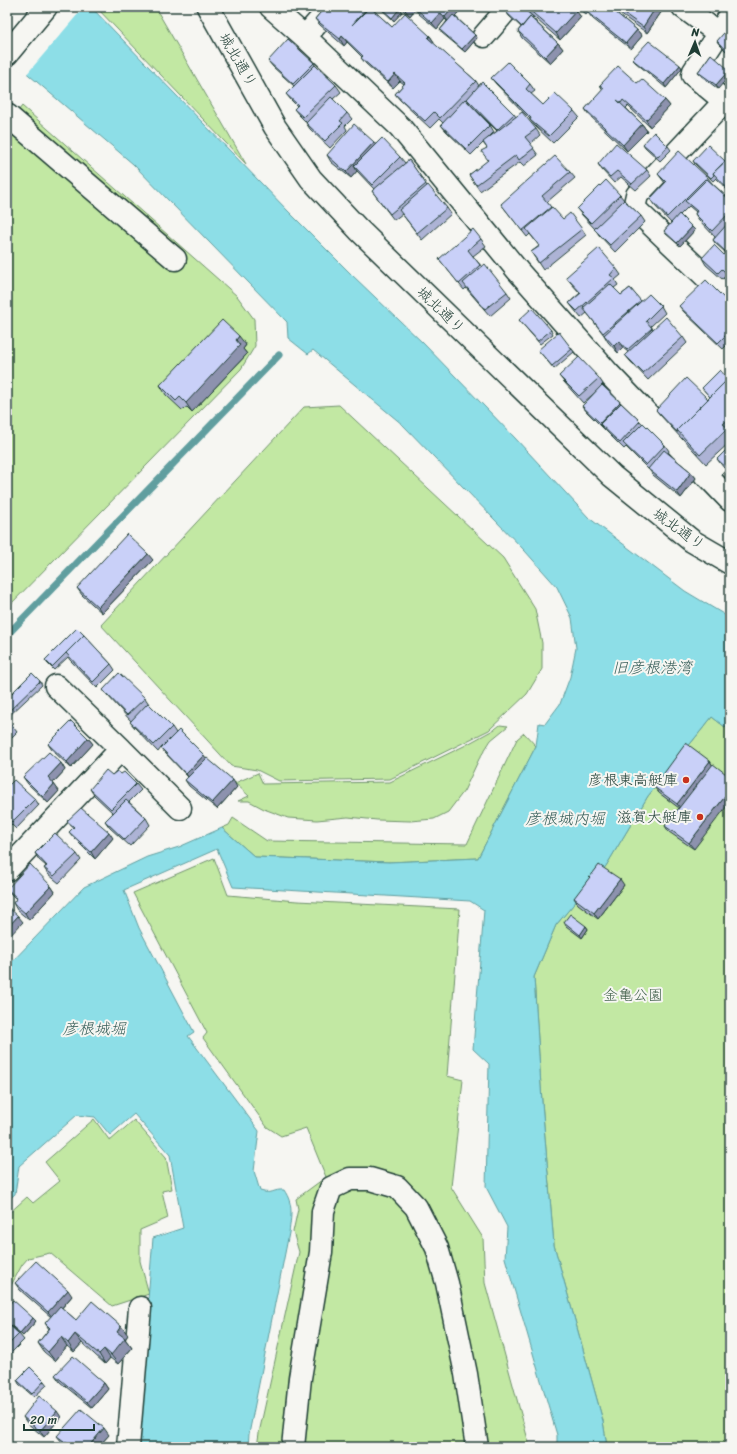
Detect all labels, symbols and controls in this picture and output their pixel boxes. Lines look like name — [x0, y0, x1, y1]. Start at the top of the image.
north arrow — [675, 22, 715, 62]
text: N — [690, 23, 700, 42]
street label: 城北通り — [212, 28, 264, 92]
street label: 城北通り — [410, 280, 472, 340]
street label: 城北通り — [647, 501, 711, 557]
water label: 旧彦根港湾 — [612, 653, 694, 682]
place label: 彦根東高艇庫 — [588, 767, 678, 793]
marker: 彦根東高艇庫 — [681, 775, 691, 785]
water label: 彦根城内堀 — [525, 804, 606, 833]
place label: 滋賀大艇庫 — [617, 804, 692, 830]
marker: 滋賀大艇庫 — [695, 812, 705, 822]
park label: 金亀公園 — [603, 982, 663, 1008]
water label: 彦根城堀 — [62, 1014, 127, 1043]
scale bar — [24, 1406, 94, 1432]
text: 20 m — [30, 1409, 57, 1431]

